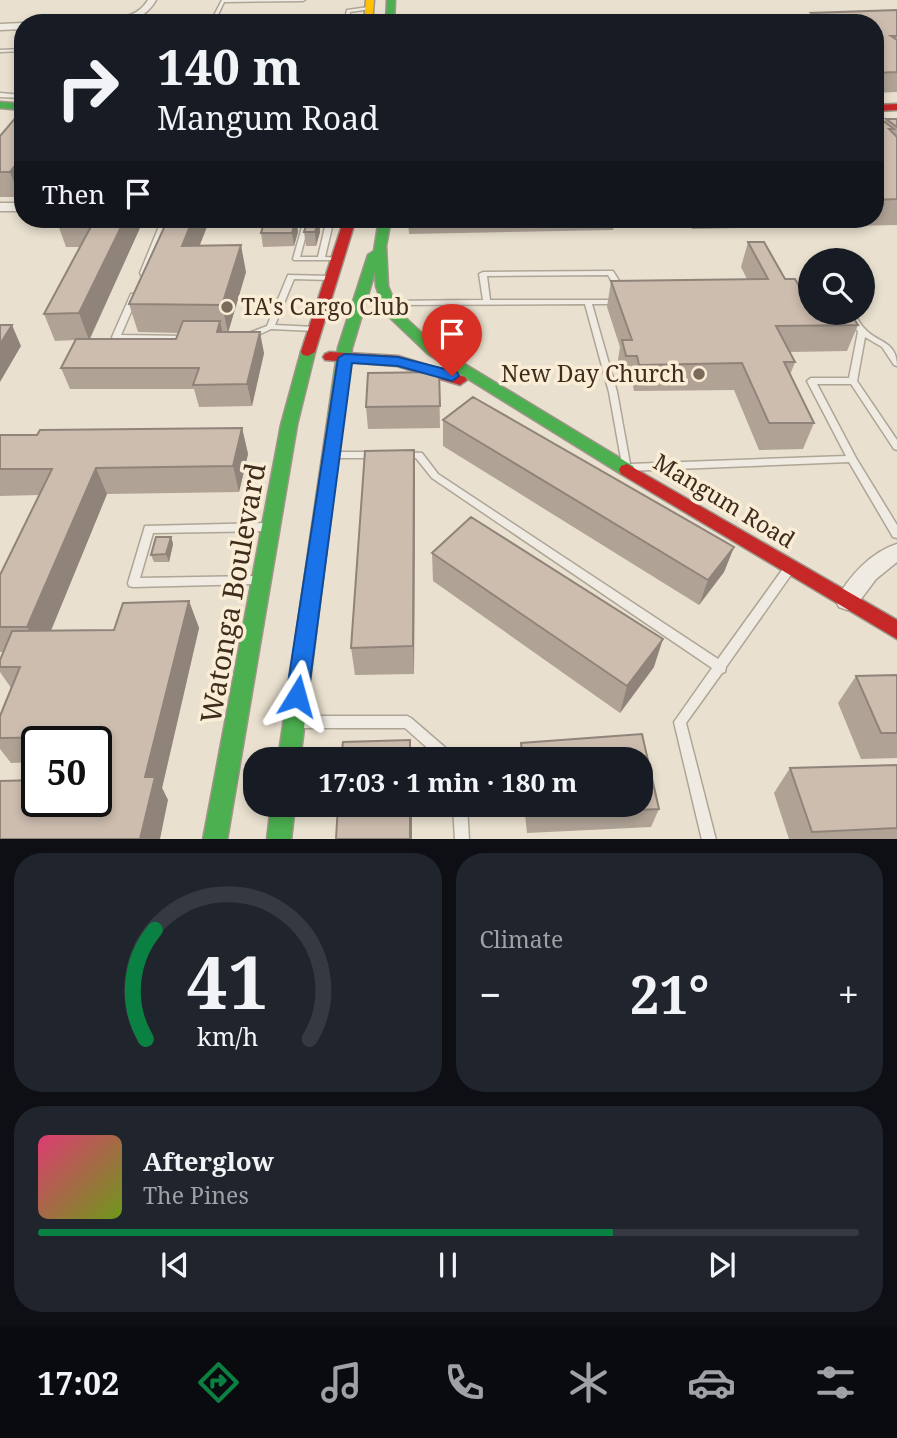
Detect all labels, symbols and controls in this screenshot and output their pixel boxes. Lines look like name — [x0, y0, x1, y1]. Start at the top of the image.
text: 140 m — [157, 33, 301, 99]
icon: right — [42, 42, 133, 133]
text: Mangum Road — [157, 96, 379, 139]
icon: arrive — [119, 175, 157, 213]
text: Then — [42, 176, 105, 212]
map controls — [798, 248, 875, 325]
button: search — [798, 248, 875, 325]
place label: TA's Cargo Club — [241, 290, 409, 322]
marker: TA's Cargo Club — [219, 299, 235, 315]
pin — [422, 304, 482, 376]
icon: arrive — [433, 315, 471, 353]
place label: New Day Church — [501, 357, 685, 389]
marker: New Day Church — [691, 366, 707, 382]
street label: Mangum Road — [648, 445, 801, 555]
street label: Watonga Boulevard — [190, 460, 274, 726]
position arrow — [260, 659, 334, 733]
speed limit sign: 50 — [21, 726, 112, 817]
text: 17:03 · 1 min · 180 m — [318, 764, 578, 800]
text: Climate — [480, 923, 563, 955]
text: 41 — [187, 931, 269, 1030]
text: 21° — [630, 958, 709, 1029]
text: − — [480, 968, 502, 1020]
text: + — [838, 968, 859, 1020]
text: km/h — [197, 1018, 259, 1052]
text: Afterglow — [143, 1143, 274, 1179]
text: The Pines — [143, 1179, 249, 1211]
icon: previous — [156, 1246, 194, 1284]
icon: pause — [429, 1246, 467, 1284]
icon: next — [703, 1246, 741, 1284]
icon: directions — [194, 1358, 243, 1407]
icon: music — [317, 1358, 366, 1407]
icon: phone — [440, 1358, 489, 1407]
icon: climate — [564, 1358, 613, 1407]
icon: car — [687, 1358, 736, 1407]
icon: filters — [811, 1358, 860, 1407]
text: 17:02 — [37, 1361, 119, 1404]

